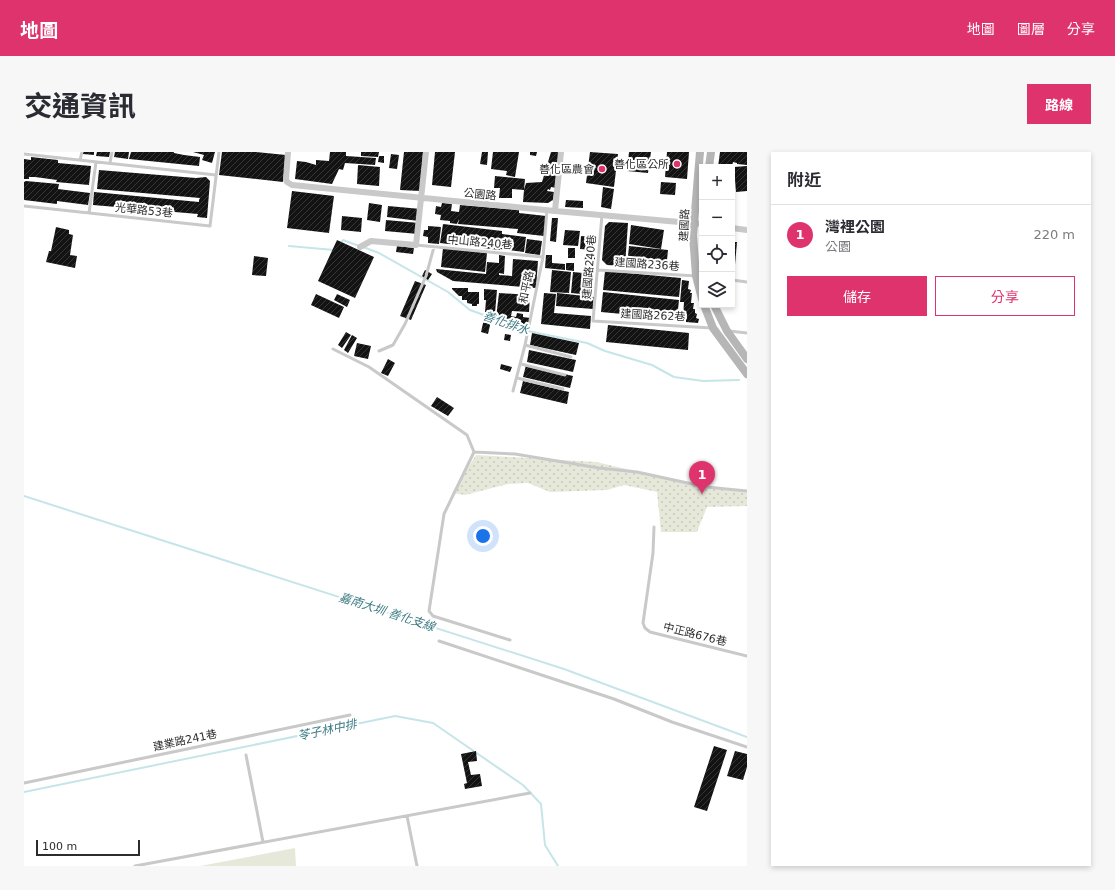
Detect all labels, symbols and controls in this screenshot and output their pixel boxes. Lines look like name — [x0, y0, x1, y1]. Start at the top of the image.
text: 地圖 — [20, 19, 58, 41]
text: 地圖 — [967, 21, 995, 37]
text: 圖層 — [1017, 21, 1045, 37]
text: 分享 — [1067, 21, 1095, 37]
button: 路線 — [1027, 84, 1091, 124]
text: 交通資訊 — [24, 90, 136, 123]
place label: 善化區公所 — [614, 158, 669, 171]
marker: 善化區公所 — [672, 159, 682, 169]
place label: 善化區農會 — [539, 163, 594, 176]
marker: 善化區農會 — [597, 164, 607, 174]
map controls — [699, 164, 735, 308]
button: + — [699, 164, 735, 200]
text: 附近 — [787, 170, 821, 190]
street label: 公園路 — [463, 186, 497, 203]
button: − — [699, 200, 735, 236]
street label: 光華路53巷 — [114, 201, 173, 220]
street label: 建國路 — [677, 208, 692, 242]
text: 灣裡公園 — [825, 218, 885, 236]
text: 1 — [795, 227, 805, 242]
text: 220 m — [1033, 227, 1075, 242]
street label: 中山路240巷 — [447, 233, 513, 252]
street label: 建國路240巷 — [580, 234, 599, 300]
button: locate — [699, 236, 735, 272]
text: 公園 — [825, 239, 851, 254]
street label: 建國路236巷 — [614, 256, 680, 273]
street label: 和平路 — [517, 270, 536, 305]
button: layers — [699, 272, 735, 308]
button: 儲存 — [787, 276, 927, 316]
button: 分享 — [935, 276, 1075, 316]
street label: 建國路262巷 — [620, 307, 686, 324]
water label: 善化排水 — [481, 309, 532, 338]
pin: 1 — [689, 461, 715, 494]
your location — [473, 526, 493, 546]
water label: 嘉南大圳 善化支線 — [337, 590, 439, 635]
street label: 中正路676巷 — [662, 620, 728, 649]
water label: 苓子林中排 — [296, 717, 360, 743]
street label: 建業路241巷 — [152, 727, 218, 754]
scale bar — [36, 838, 140, 857]
text: 100 m — [42, 840, 77, 853]

